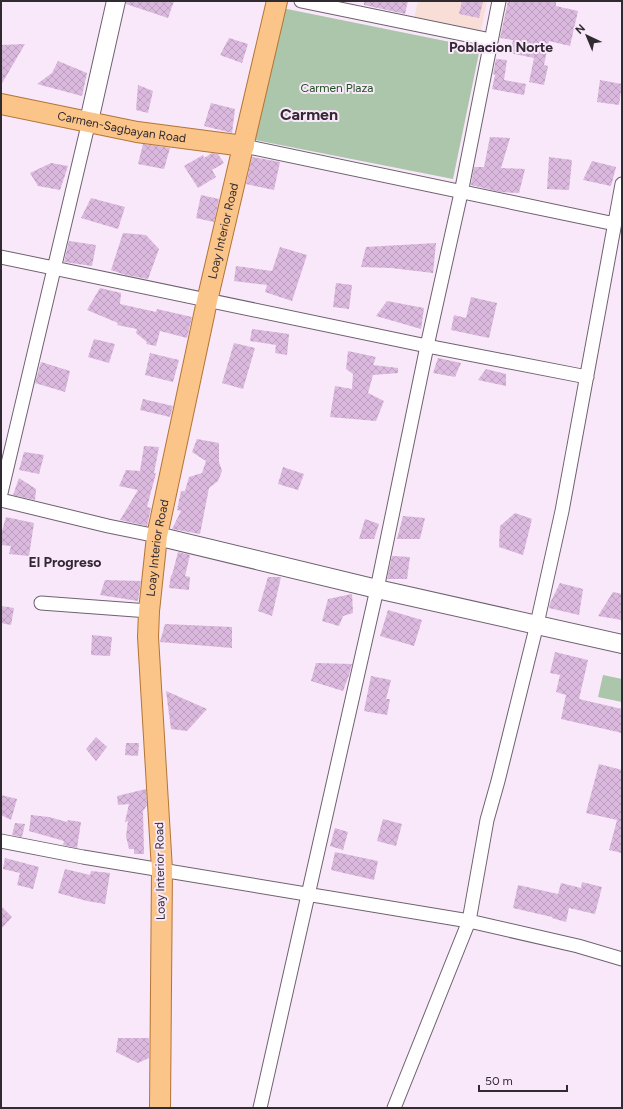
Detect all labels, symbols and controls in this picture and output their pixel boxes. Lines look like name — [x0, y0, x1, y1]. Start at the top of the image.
north arrow — [567, 16, 607, 56]
text: N — [573, 22, 588, 37]
district label: Poblacion Norte — [449, 39, 553, 56]
park label: Carmen Plaza — [301, 81, 373, 95]
district label: Carmen — [280, 105, 338, 124]
street label: Carmen-Sagbayan Road — [56, 109, 187, 145]
street label: Loay Interior Road — [205, 182, 241, 280]
street label: Loay Interior Road — [144, 498, 172, 597]
district label: El Progreso — [28, 554, 102, 571]
street label: Loay Interior Road — [152, 822, 168, 920]
scale bar — [479, 1067, 567, 1093]
text: 50 m — [485, 1074, 513, 1088]

